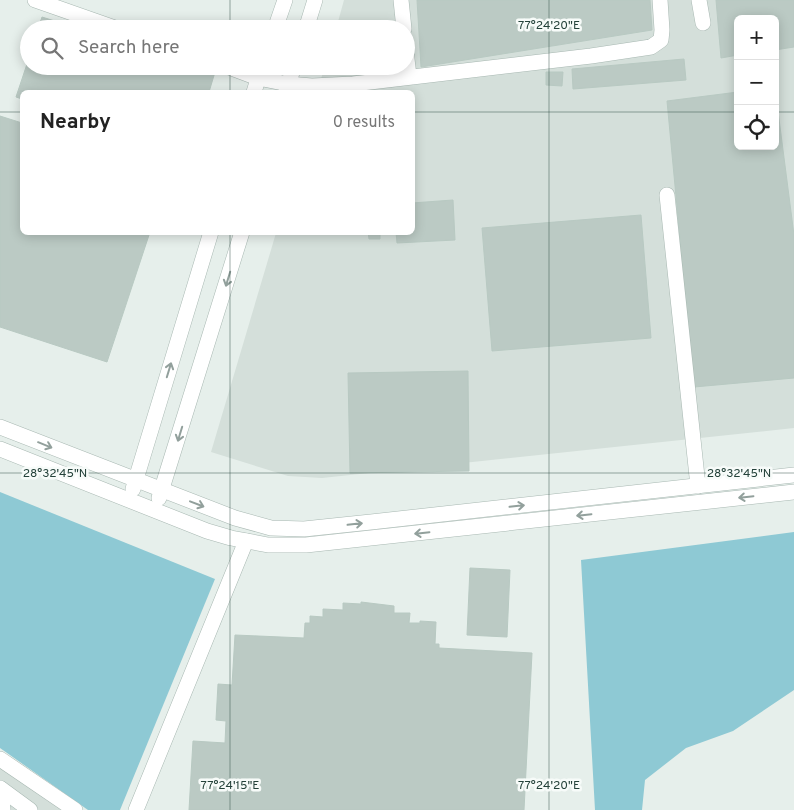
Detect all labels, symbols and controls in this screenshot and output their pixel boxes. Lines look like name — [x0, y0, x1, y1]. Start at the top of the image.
map controls — [734, 15, 779, 150]
button: + — [734, 15, 779, 60]
text: 77°24'20"E — [518, 18, 580, 34]
search box — [20, 20, 415, 75]
icon: search — [38, 34, 66, 62]
text: Search here — [78, 36, 180, 60]
button: − — [734, 60, 779, 105]
button: locate — [734, 105, 779, 150]
text: Nearby — [40, 109, 111, 136]
text: 0 results — [333, 113, 395, 133]
one-way arrow — [222, 271, 232, 287]
one-way arrow — [165, 362, 175, 378]
one-way arrow — [174, 426, 184, 442]
one-way arrow — [37, 441, 52, 451]
text: 28°32'45"N — [23, 466, 87, 482]
text: 28°32'45"N — [707, 466, 771, 482]
one-way arrow — [738, 492, 754, 502]
one-way arrow — [189, 500, 204, 509]
one-way arrow — [508, 501, 524, 511]
one-way arrow — [576, 510, 592, 520]
one-way arrow — [347, 519, 363, 529]
one-way arrow — [415, 528, 431, 538]
text: 77°24'15"E — [200, 778, 260, 794]
text: 77°24'20"E — [518, 778, 580, 794]

